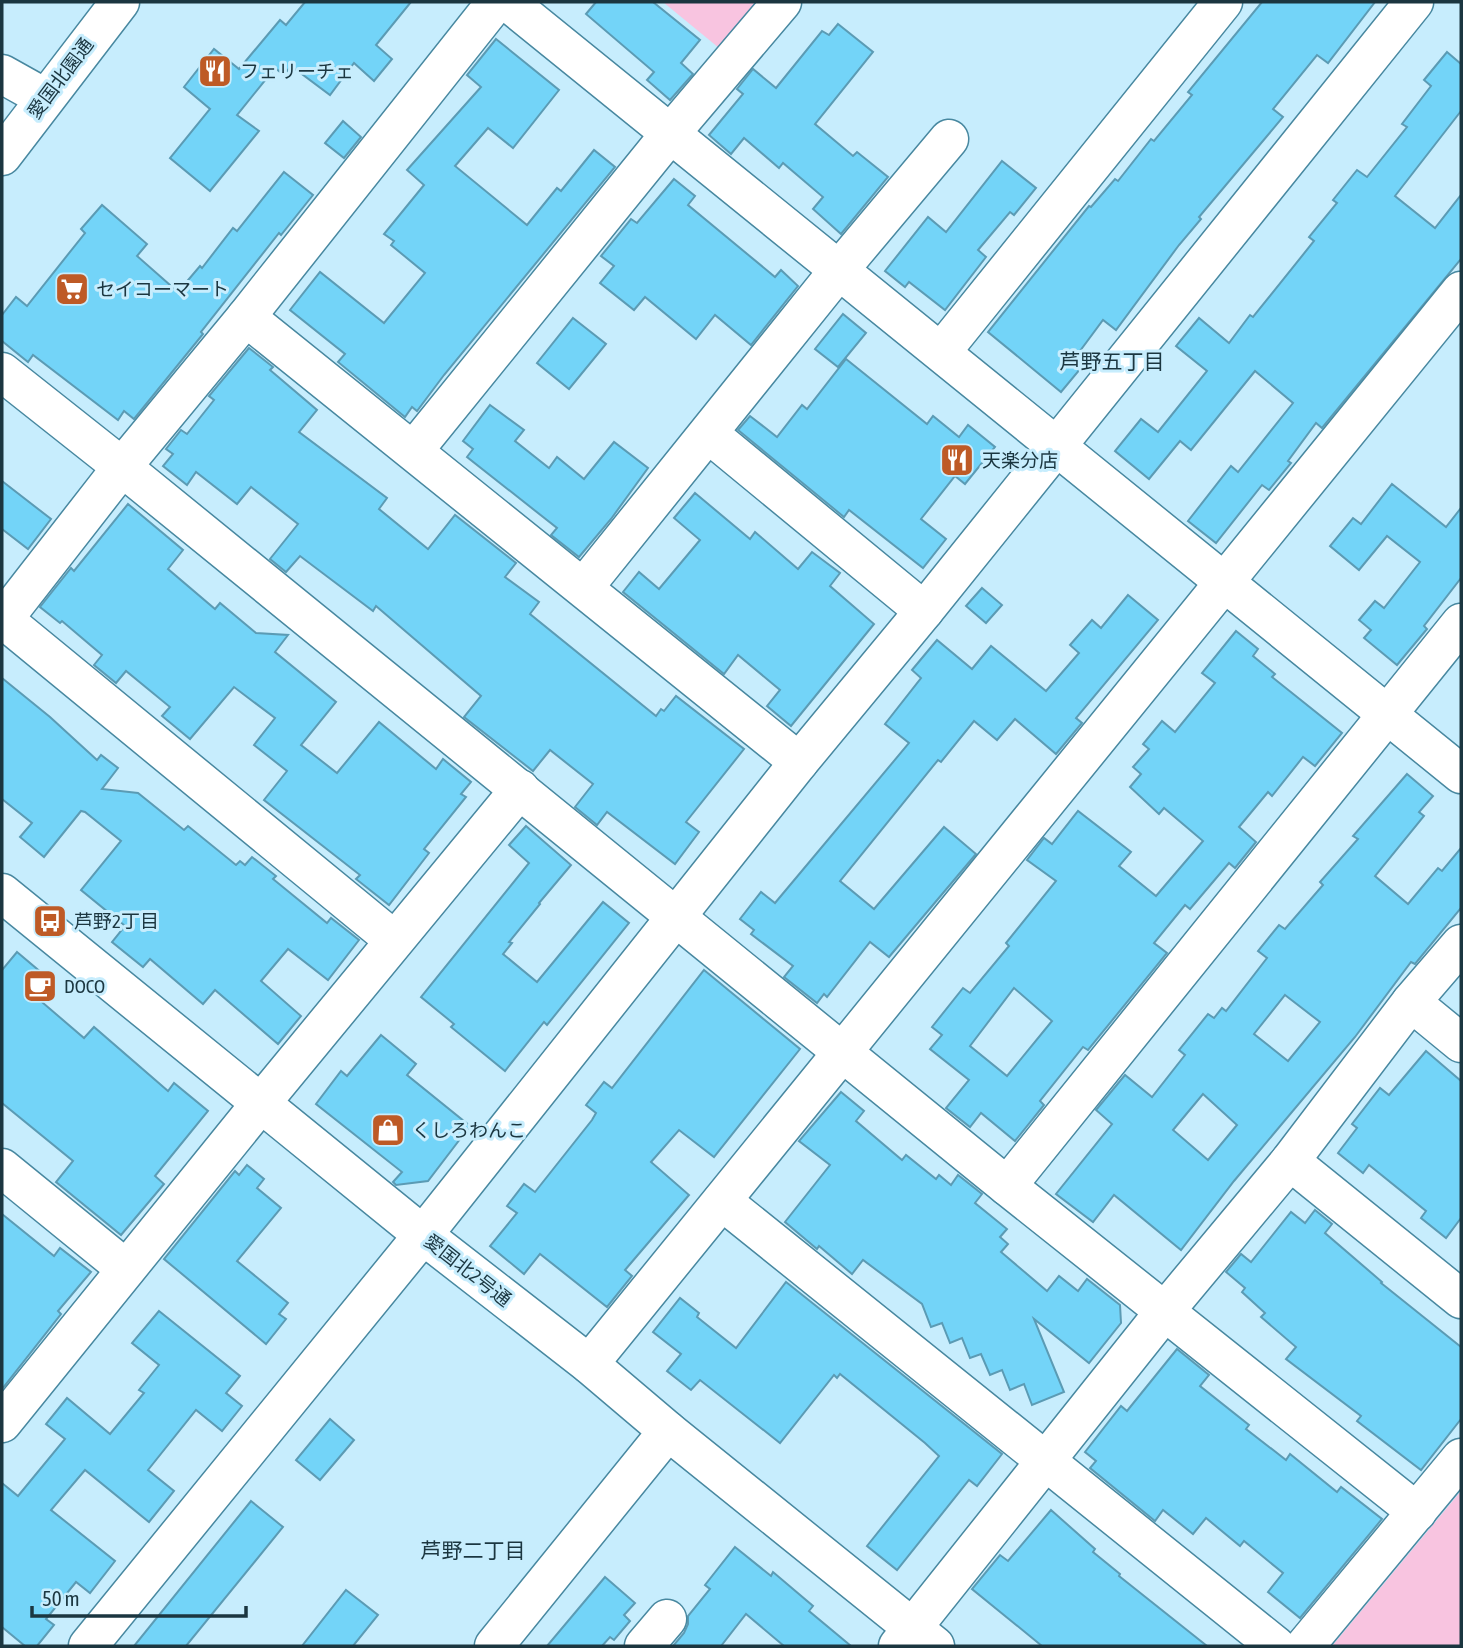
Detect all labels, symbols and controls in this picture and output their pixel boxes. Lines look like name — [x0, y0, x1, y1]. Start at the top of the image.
street label: 愛国北園通 — [23, 33, 97, 123]
restaurant icon: フェリーチェ — [196, 52, 234, 90]
place label: フェリーチェ — [240, 60, 354, 82]
supermarket icon: セイコーマート — [53, 270, 91, 308]
place label: セイコーマート — [96, 278, 229, 300]
district label: 芦野五丁目 — [1060, 349, 1165, 373]
restaurant icon: 天楽分店 — [938, 441, 976, 479]
place label: 天楽分店 — [982, 449, 1058, 471]
bus stop icon: 芦野2丁目 — [31, 902, 69, 940]
place label: 芦野2丁目 — [74, 910, 159, 932]
cafe icon: DOCO — [21, 967, 59, 1005]
place label: DOCO — [64, 975, 105, 997]
shop icon: くしろわんこ — [369, 1111, 407, 1149]
place label: くしろわんこ — [412, 1119, 526, 1141]
street label: 愛国北2号通 — [420, 1229, 516, 1311]
district label: 芦野二丁目 — [421, 1538, 526, 1562]
scale bar — [32, 1574, 245, 1618]
text: 50 m — [42, 1586, 80, 1610]

